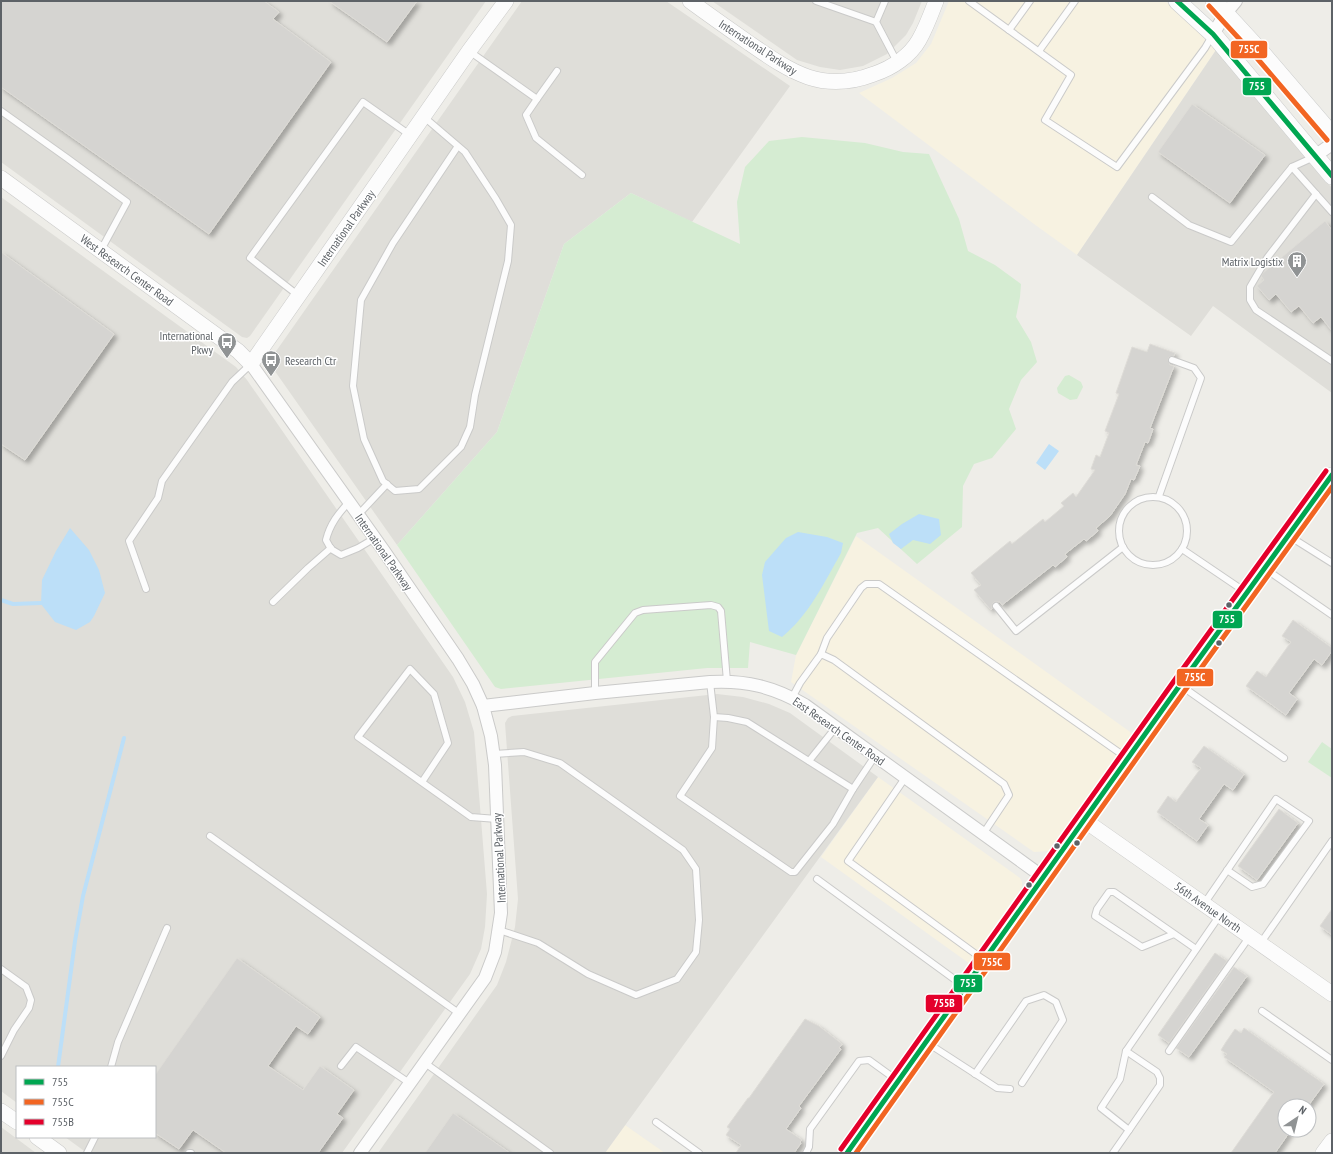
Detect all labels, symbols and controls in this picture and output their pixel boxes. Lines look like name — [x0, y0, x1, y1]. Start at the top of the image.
street label: International Parkway — [716, 16, 800, 78]
line badge: 755C — [1230, 40, 1268, 59]
text: 755C — [1239, 42, 1259, 56]
line badge: 755 — [1242, 77, 1272, 96]
text: 755 — [1249, 79, 1265, 93]
street label: International Parkway — [314, 186, 378, 269]
street label: West Research Center Road — [77, 231, 177, 309]
building icon: Matrix Logistix — [1286, 250, 1308, 278]
place label: Matrix Logistix — [1222, 254, 1283, 269]
place label: International Pkwy — [159, 328, 213, 357]
bus stop icon: International Pkwy — [216, 331, 238, 359]
bus stop icon: Research Ctr — [260, 349, 282, 377]
place label: Research Ctr — [285, 353, 337, 368]
street label: International Parkway — [352, 511, 416, 594]
unlabelled marker — [1224, 600, 1234, 610]
line badge: 755 — [1212, 610, 1243, 629]
text: 755 — [1219, 612, 1235, 626]
unlabelled marker — [1214, 638, 1224, 648]
line badge: 755C — [1176, 668, 1214, 687]
text: 755C — [1185, 670, 1205, 684]
street label: East Research Center Road — [790, 694, 888, 768]
street label: International Parkway — [489, 812, 509, 903]
unlabelled marker — [1072, 838, 1082, 848]
unlabelled marker — [1052, 841, 1062, 851]
street label: 56th Avenue North — [1172, 878, 1244, 936]
unlabelled marker — [1024, 880, 1034, 890]
line badge: 755C — [973, 952, 1011, 971]
text: 755C — [982, 955, 1002, 969]
line badge: 755 — [953, 974, 983, 993]
text: 755 — [960, 976, 976, 990]
line badge: 755B — [925, 994, 963, 1013]
text: 755B — [933, 996, 955, 1010]
legend — [16, 1066, 156, 1138]
text: 755 — [52, 1074, 68, 1089]
text: 755C — [52, 1094, 74, 1109]
north arrow — [1277, 1098, 1317, 1138]
text: N — [1296, 1102, 1309, 1117]
text: 755B — [52, 1114, 74, 1129]

